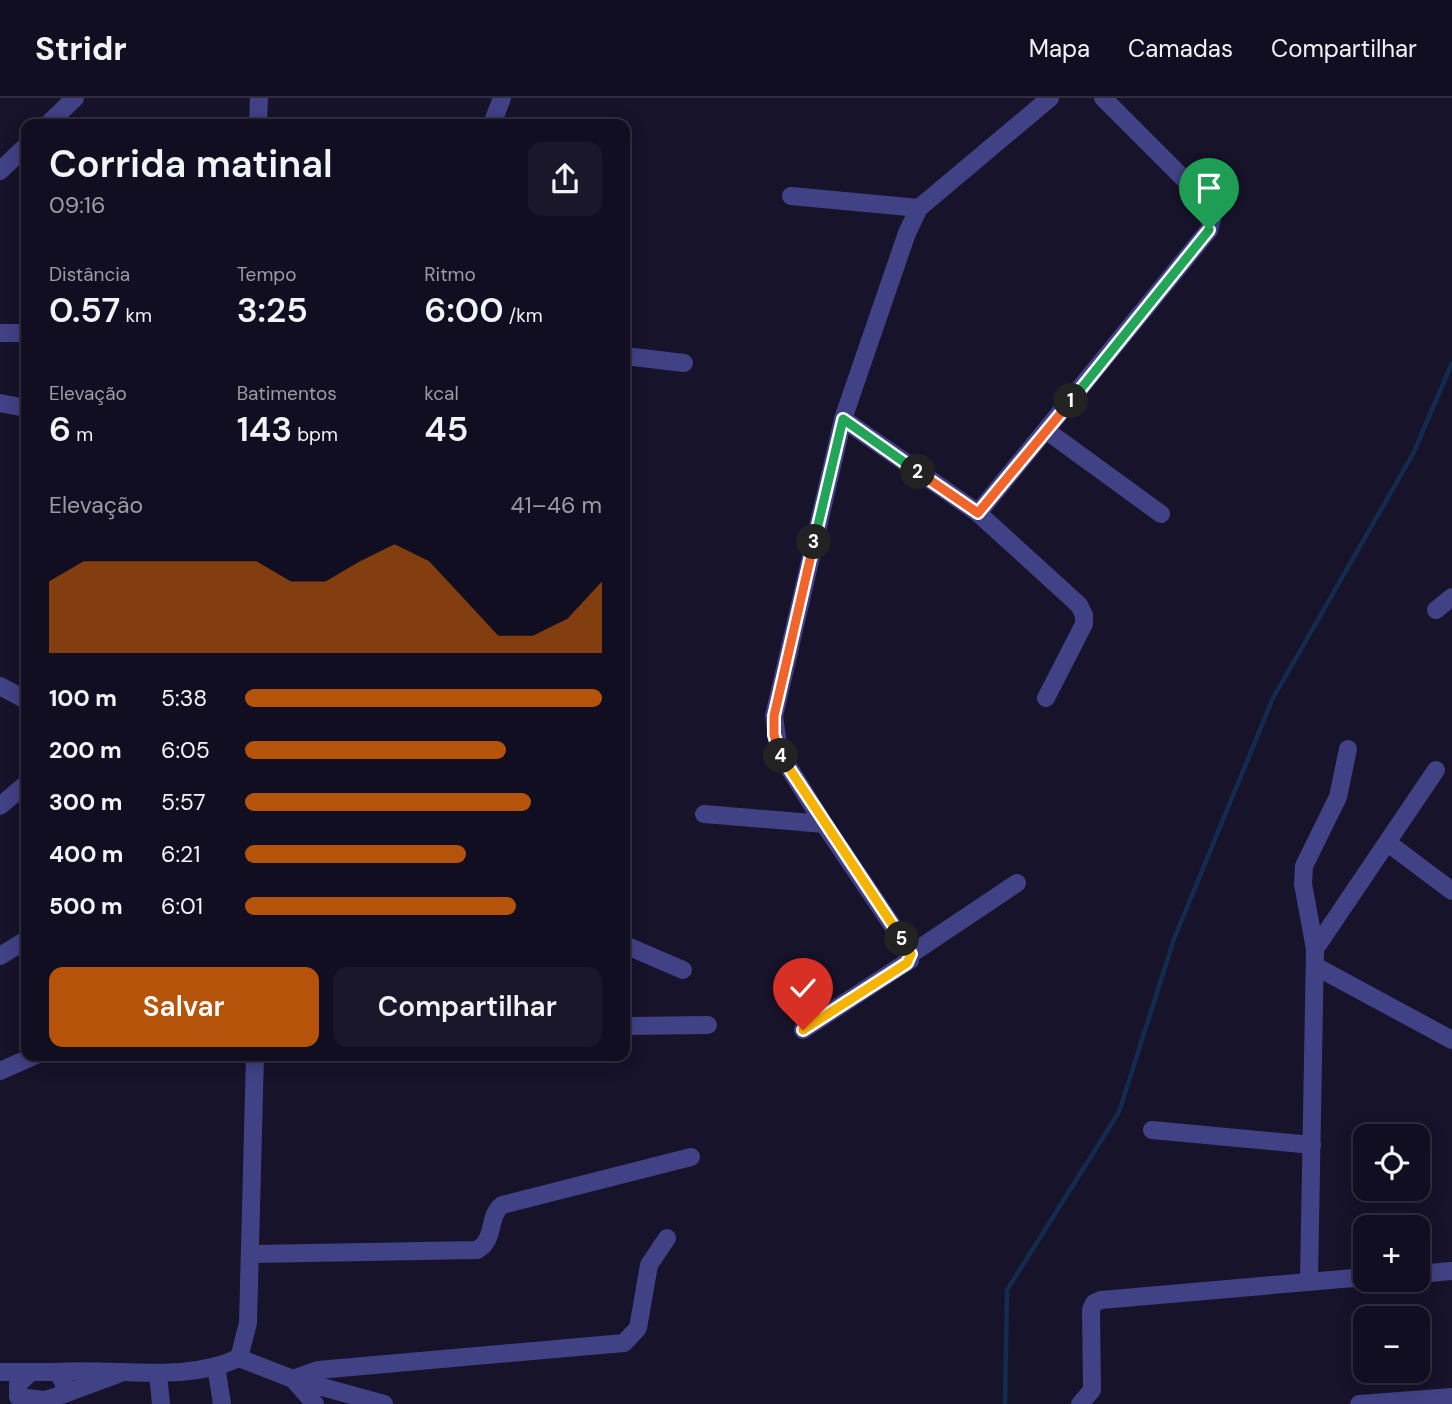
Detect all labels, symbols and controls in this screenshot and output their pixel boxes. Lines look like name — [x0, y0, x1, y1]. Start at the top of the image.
text: Stridr — [35, 27, 127, 70]
text: Mapa — [1029, 33, 1090, 64]
text: Camadas — [1128, 33, 1233, 64]
text: Compartilhar — [1271, 33, 1417, 64]
text: Corrida matinal — [49, 139, 333, 189]
button: share — [528, 142, 602, 216]
pin — [1179, 158, 1239, 230]
icon: arrive — [1190, 169, 1228, 207]
text: 09:16 — [49, 190, 105, 220]
text: Distância — [49, 262, 130, 287]
text: Tempo — [237, 262, 297, 287]
text: Ritmo — [424, 262, 476, 287]
text: 0.57 — [49, 287, 120, 333]
text: 3:25 — [237, 287, 308, 333]
text: 6:00 — [424, 287, 504, 333]
text: km — [120, 303, 152, 328]
text: /km — [504, 303, 543, 328]
text: Elevação — [49, 381, 127, 406]
text: Batimentos — [237, 381, 337, 406]
text: kcal — [424, 381, 459, 406]
pin: 1 — [1054, 384, 1088, 418]
text: 1 — [1067, 388, 1074, 413]
text: 6 — [49, 406, 71, 452]
text: 143 — [237, 406, 292, 452]
text: 45 — [424, 406, 468, 452]
text: m — [71, 422, 93, 447]
text: bpm — [292, 422, 338, 447]
pin: 2 — [900, 454, 936, 490]
text: 2 — [912, 459, 923, 484]
text: Elevação — [49, 490, 143, 520]
text: 41–46 m — [510, 490, 602, 520]
pin: 3 — [796, 524, 832, 560]
text: 3 — [808, 529, 819, 554]
text: 100 m — [49, 683, 117, 713]
text: 5:38 — [161, 683, 207, 713]
text: 200 m — [49, 735, 122, 765]
text: 6:05 — [161, 735, 210, 765]
pin: 4 — [764, 738, 798, 774]
text: 4 — [774, 743, 787, 768]
text: 300 m — [49, 787, 122, 817]
text: 5:57 — [161, 787, 206, 817]
text: 400 m — [49, 839, 123, 869]
text: 6:21 — [161, 839, 201, 869]
text: 500 m — [49, 891, 123, 921]
text: 6:01 — [161, 891, 203, 921]
pin: 5 — [884, 922, 920, 956]
text: 5 — [896, 926, 907, 951]
pin — [773, 958, 833, 1030]
button: Salvar — [49, 967, 319, 1047]
button: Compartilhar — [333, 967, 602, 1047]
icon: check — [784, 969, 822, 1007]
map controls — [1353, 1124, 1430, 1383]
button: locate — [1353, 1124, 1430, 1201]
button: + — [1353, 1215, 1430, 1292]
button: − — [1353, 1306, 1430, 1383]

